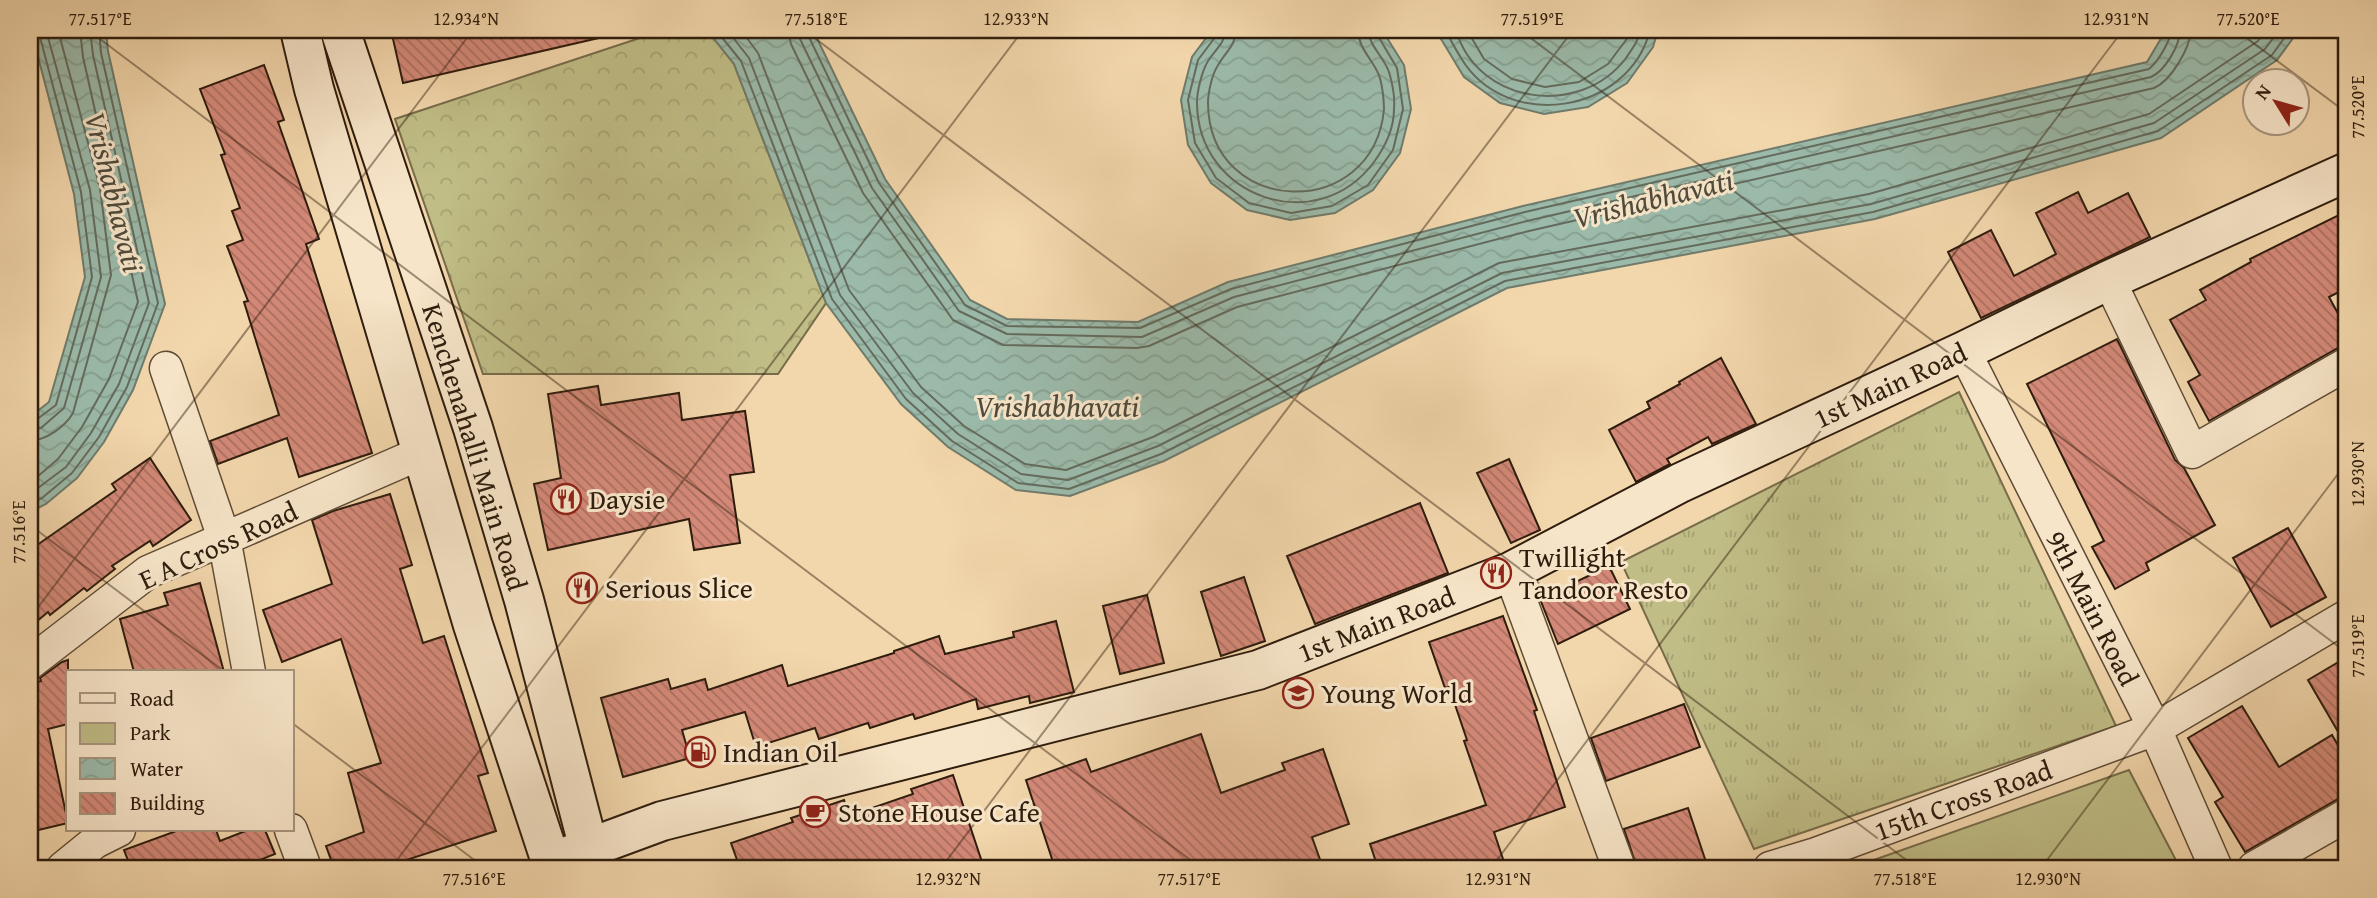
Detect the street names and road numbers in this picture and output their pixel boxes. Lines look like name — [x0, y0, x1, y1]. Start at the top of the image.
street label: Kenchenahalli Main Road — [412, 298, 539, 596]
street label: 1st Main Road — [1806, 331, 1973, 438]
street label: E A Cross Road — [132, 490, 304, 599]
street label: 9th Main Road — [2037, 523, 2150, 693]
street label: 1st Main Road — [1291, 575, 1460, 672]
street label: 15th Cross Road — [1868, 748, 2057, 851]

